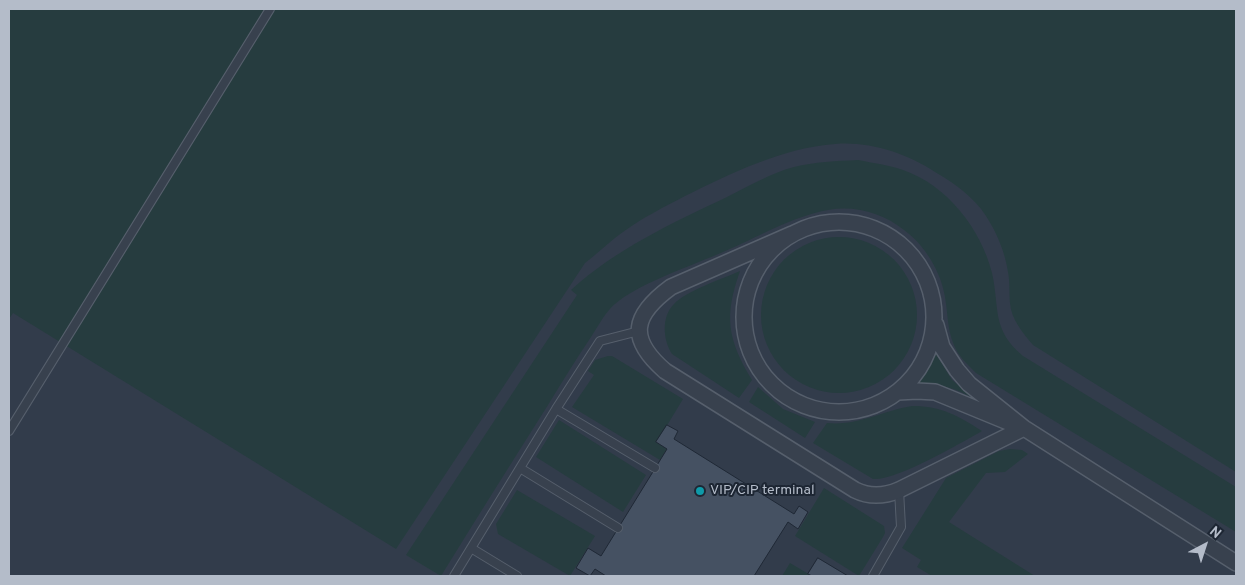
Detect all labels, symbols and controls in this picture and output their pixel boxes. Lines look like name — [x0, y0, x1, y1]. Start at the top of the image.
place label: VIP/CIP terminal — [710, 483, 815, 499]
marker: VIP/CIP terminal — [694, 485, 706, 497]
north arrow — [1180, 520, 1230, 570]
text: N — [1206, 523, 1224, 543]

